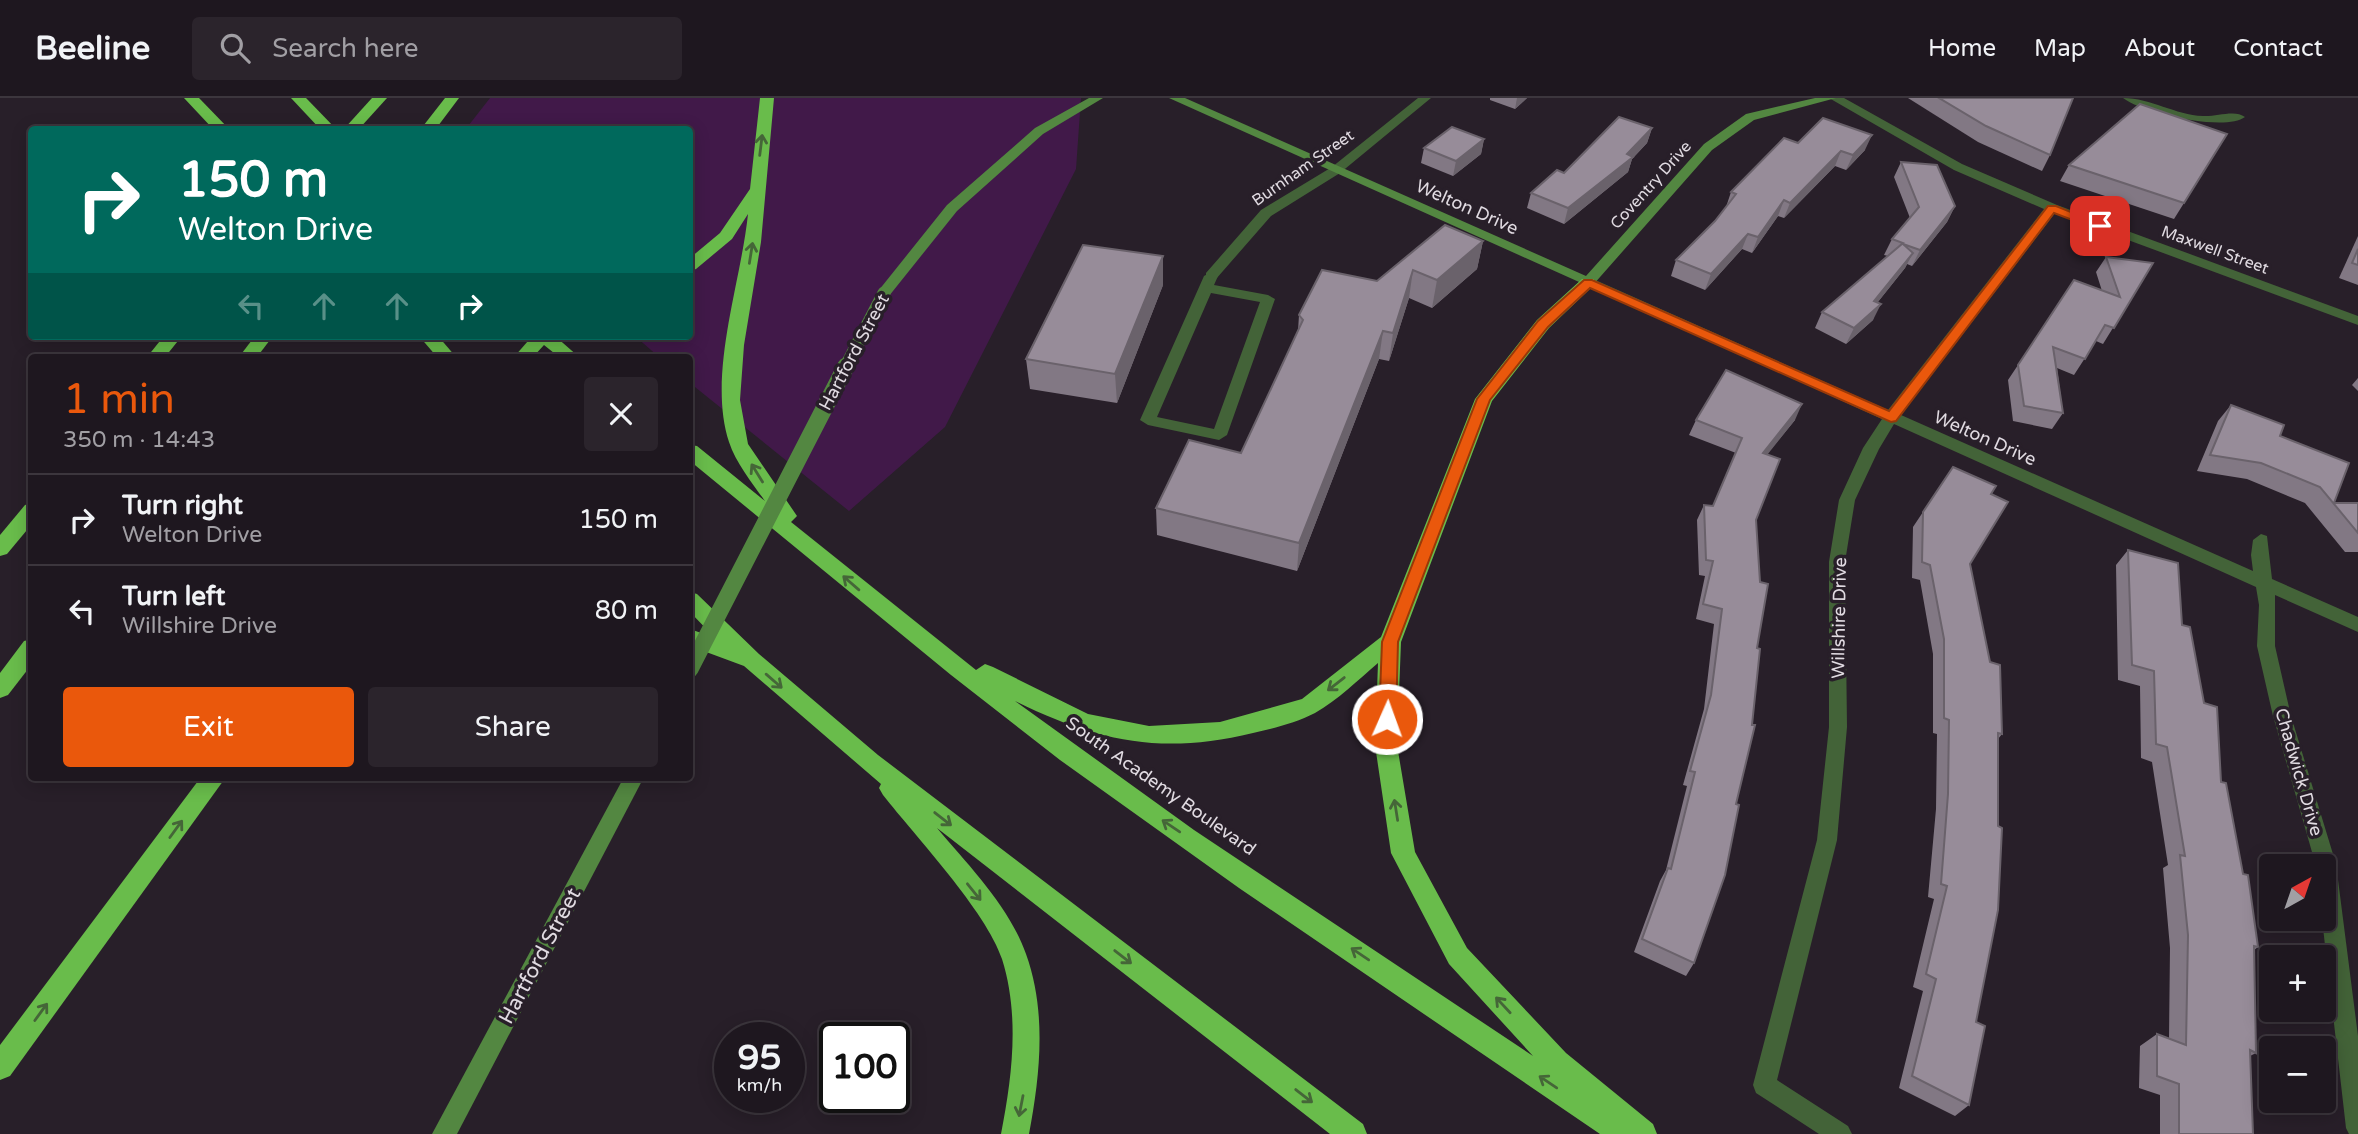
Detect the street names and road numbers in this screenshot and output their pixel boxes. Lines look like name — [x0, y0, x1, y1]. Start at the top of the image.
street label: Burnham Street — [1248, 125, 1358, 211]
street label: Coventry Drive — [1606, 137, 1696, 233]
street label: Welton Drive — [1412, 175, 1522, 239]
street label: Maxwell Street — [2159, 221, 2271, 279]
street label: Hartford Street — [814, 290, 894, 414]
street label: Welton Drive — [1930, 406, 2040, 470]
street label: Willshire Drive — [1827, 557, 1851, 679]
street label: Chadwick Drive — [2270, 705, 2328, 839]
street label: South Academy Boulevard — [1062, 712, 1260, 860]
street label: Hartford Street — [494, 884, 586, 1028]

